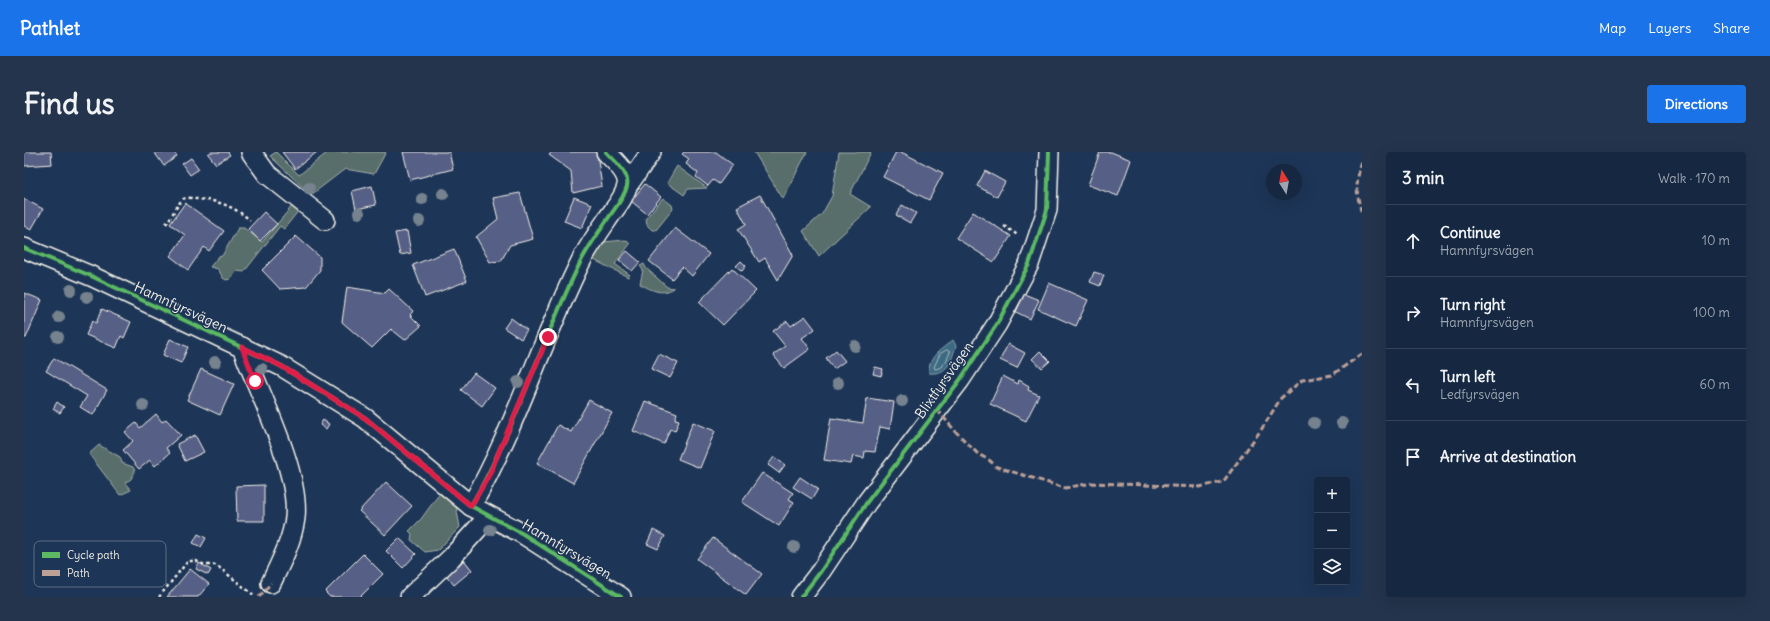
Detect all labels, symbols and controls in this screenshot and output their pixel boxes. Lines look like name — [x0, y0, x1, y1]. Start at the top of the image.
text: Pathlet — [20, 16, 80, 40]
text: Map — [1599, 19, 1626, 37]
text: Layers — [1648, 19, 1691, 37]
text: Share — [1713, 19, 1750, 37]
button: Directions — [1647, 85, 1746, 123]
text: Find us — [24, 86, 115, 122]
north arrow — [1266, 164, 1302, 200]
text: 3 min — [1402, 167, 1444, 189]
text: Walk · 170 m — [1658, 170, 1730, 187]
text: Continue — [1440, 223, 1501, 242]
icon: ahead — [1402, 230, 1424, 252]
text: 10 m — [1702, 232, 1730, 249]
text: Hamnfyrsvägen — [1440, 242, 1534, 259]
street label: Hamnfyrsvägen — [131, 277, 231, 337]
text: Turn right — [1440, 295, 1505, 314]
icon: right — [1402, 302, 1424, 324]
text: 100 m — [1693, 304, 1730, 321]
text: Hamnfyrsvägen — [1440, 314, 1534, 331]
route end — [539, 328, 557, 346]
street label: Blixtfyrsvägen — [911, 338, 977, 422]
text: Turn left — [1440, 367, 1495, 386]
route start — [246, 372, 264, 390]
icon: left — [1402, 374, 1424, 396]
text: 60 m — [1699, 376, 1730, 393]
text: Ledfyrsvägen — [1440, 386, 1520, 403]
icon: arrive — [1402, 446, 1424, 468]
text: Arrive at destination — [1440, 447, 1576, 466]
map controls — [1314, 477, 1350, 585]
button: + — [1314, 477, 1350, 513]
button: − — [1314, 513, 1350, 549]
street label: Hamnfyrsvägen — [519, 515, 615, 583]
legend — [34, 541, 166, 587]
text: Cycle path — [67, 548, 120, 562]
button: layers — [1314, 549, 1350, 585]
text: Path — [67, 566, 90, 580]

